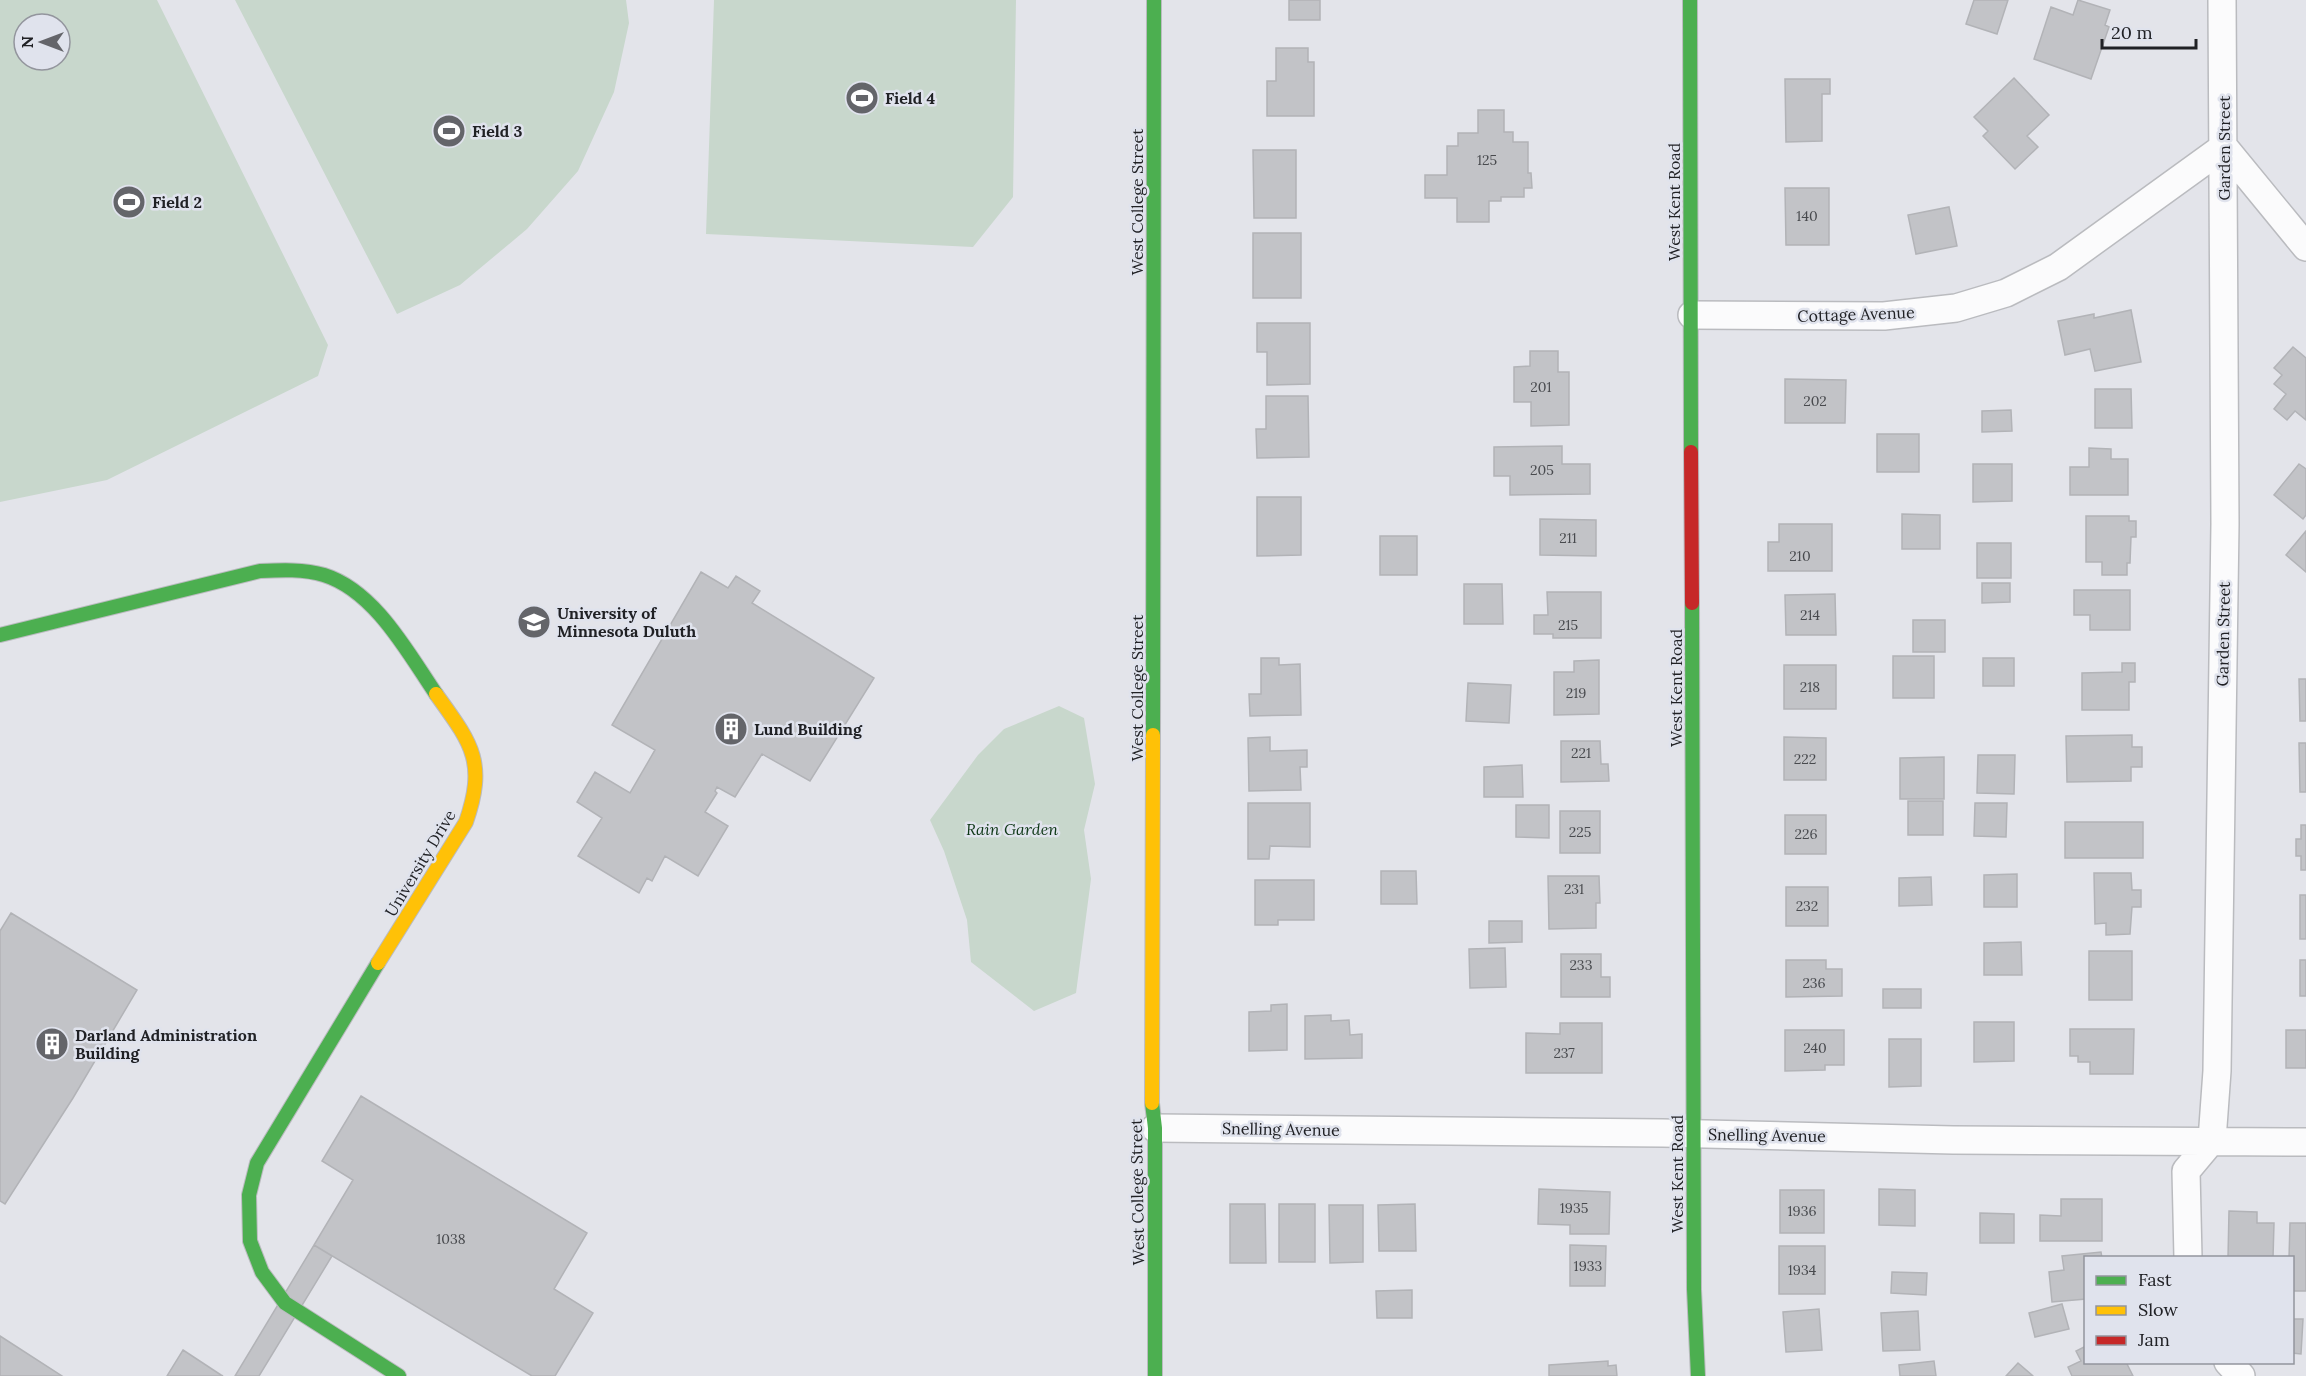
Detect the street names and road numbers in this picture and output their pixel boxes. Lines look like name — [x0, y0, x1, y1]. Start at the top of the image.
street label: Garden Street — [2214, 95, 2234, 200]
street label: West College Street — [1127, 128, 1147, 275]
street label: West Kent Road — [1664, 142, 1684, 261]
street label: Cottage Avenue — [1797, 302, 1915, 326]
street label: Garden Street — [2212, 581, 2234, 687]
street label: West College Street — [1127, 614, 1147, 761]
street label: West Kent Road — [1666, 628, 1686, 747]
street label: University Drive — [380, 806, 460, 920]
street label: West Kent Road — [1667, 1114, 1687, 1233]
street label: West College Street — [1126, 1118, 1148, 1266]
street label: Snelling Avenue — [1222, 1118, 1340, 1140]
street label: Snelling Avenue — [1708, 1124, 1826, 1146]

